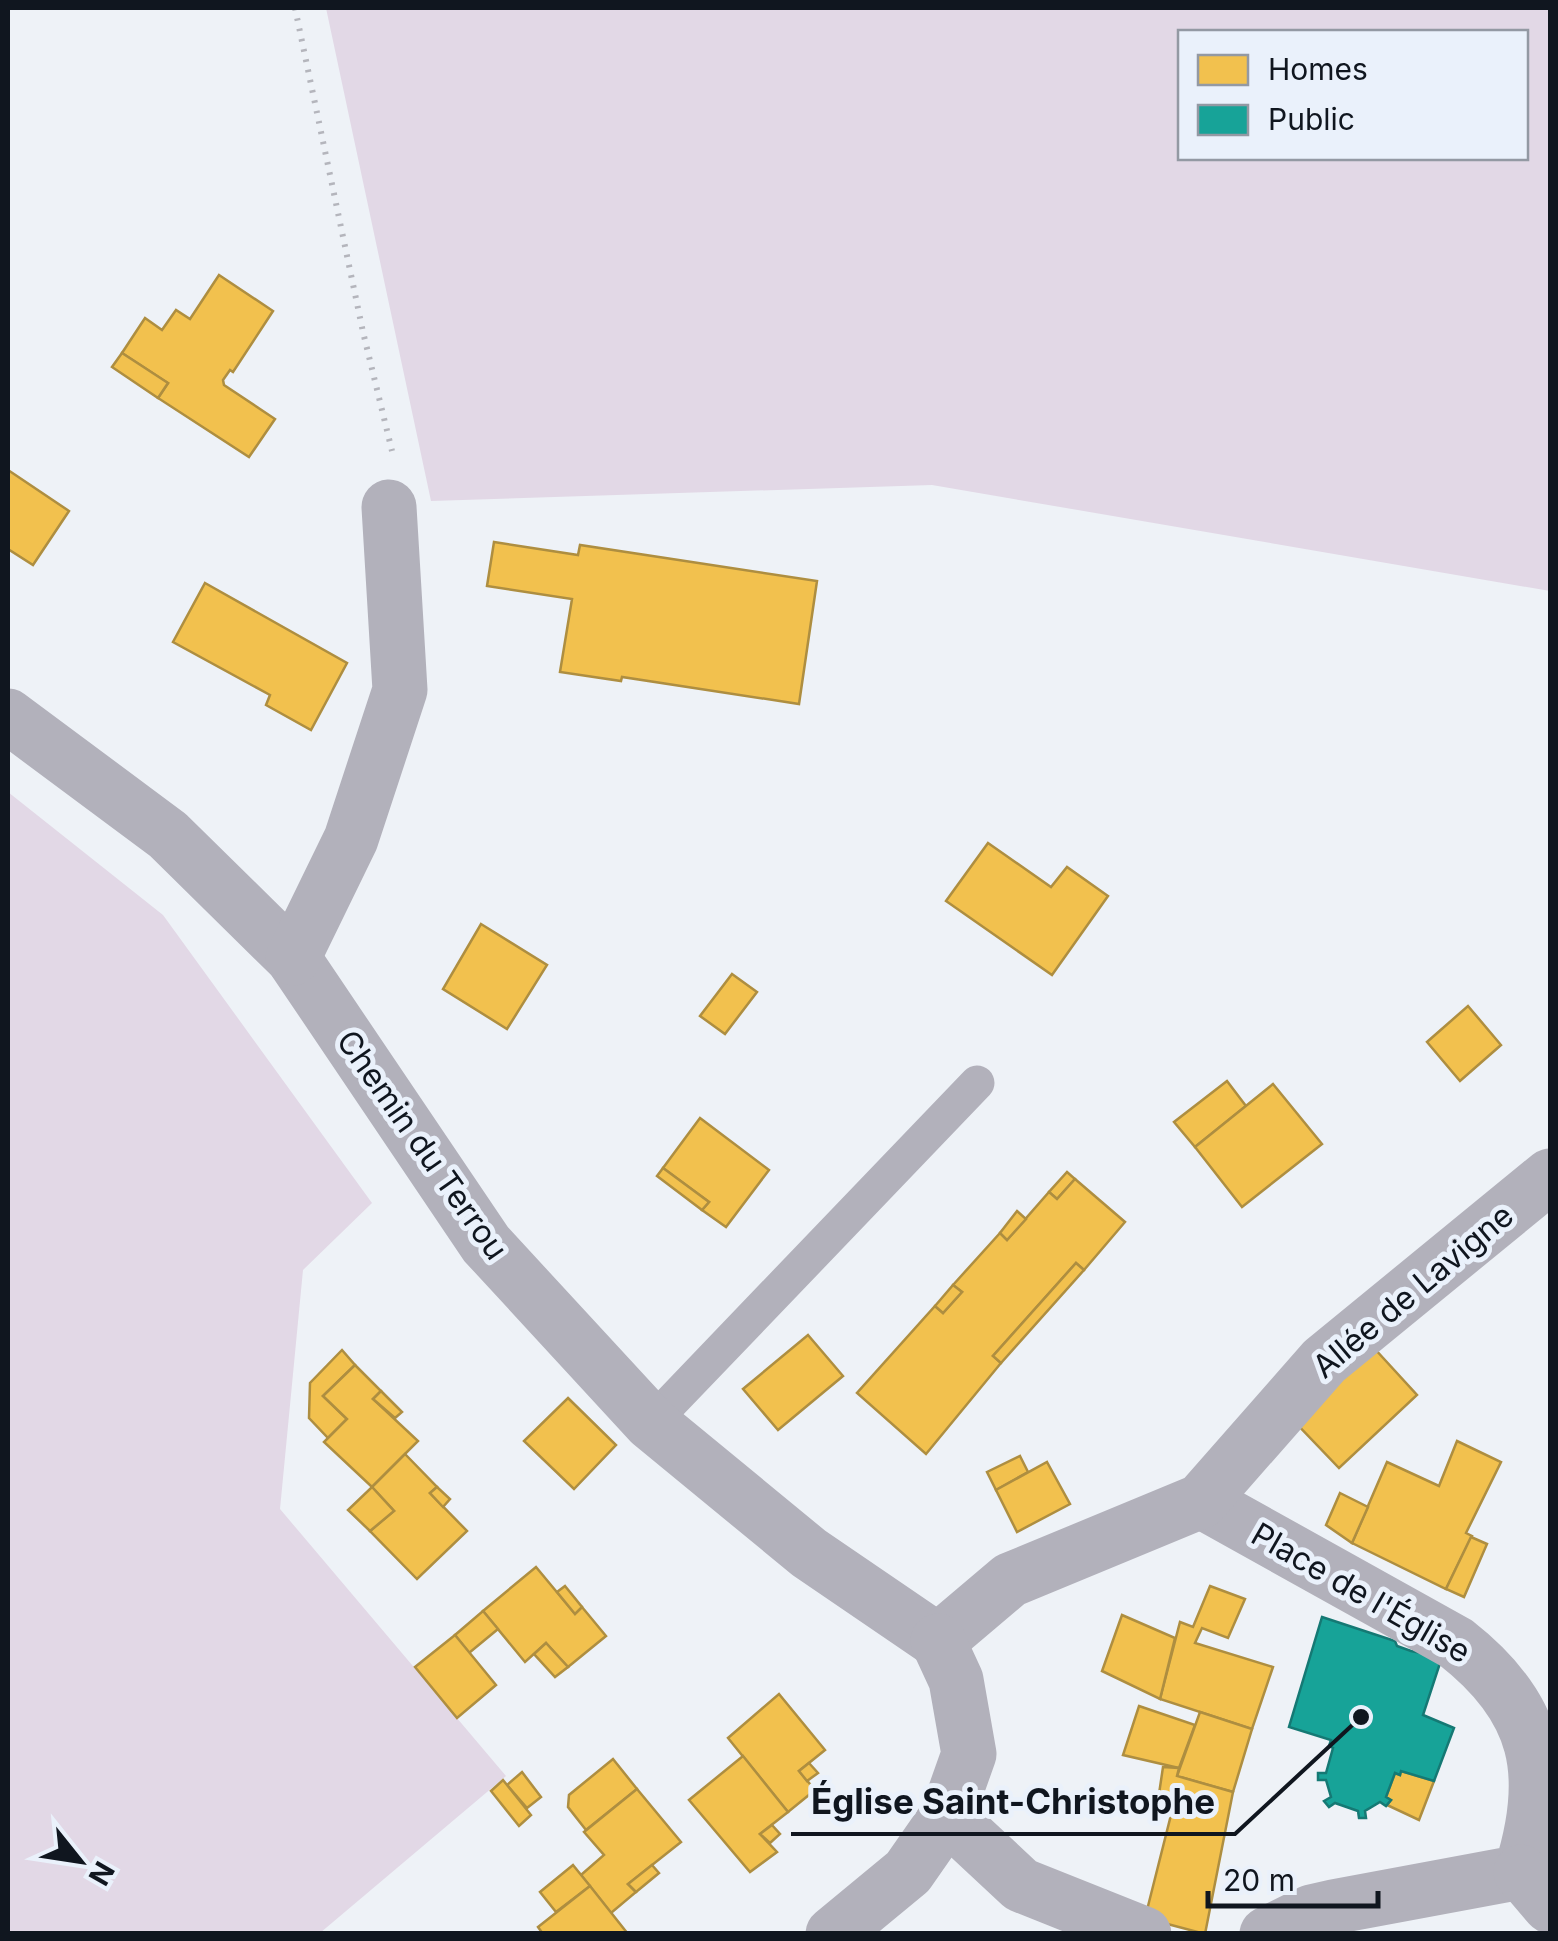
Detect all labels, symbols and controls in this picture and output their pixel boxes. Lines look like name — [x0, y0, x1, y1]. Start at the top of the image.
legend — [1178, 30, 1528, 160]
text: Homes — [1268, 51, 1368, 87]
text: Public — [1268, 101, 1355, 137]
street label: Chemin du Terrou — [329, 1022, 516, 1267]
street label: Allée de Lavigne — [1305, 1195, 1521, 1386]
street label: Place de l'Église — [1245, 1514, 1478, 1671]
callout: Église Saint-Christophe — [791, 1769, 1235, 1834]
text: Église Saint-Christophe — [811, 1780, 1215, 1822]
north arrow — [30, 1811, 130, 1911]
scale bar — [1208, 1846, 1378, 1908]
text: N — [82, 1856, 122, 1891]
text: 20 m — [1223, 1862, 1295, 1898]

